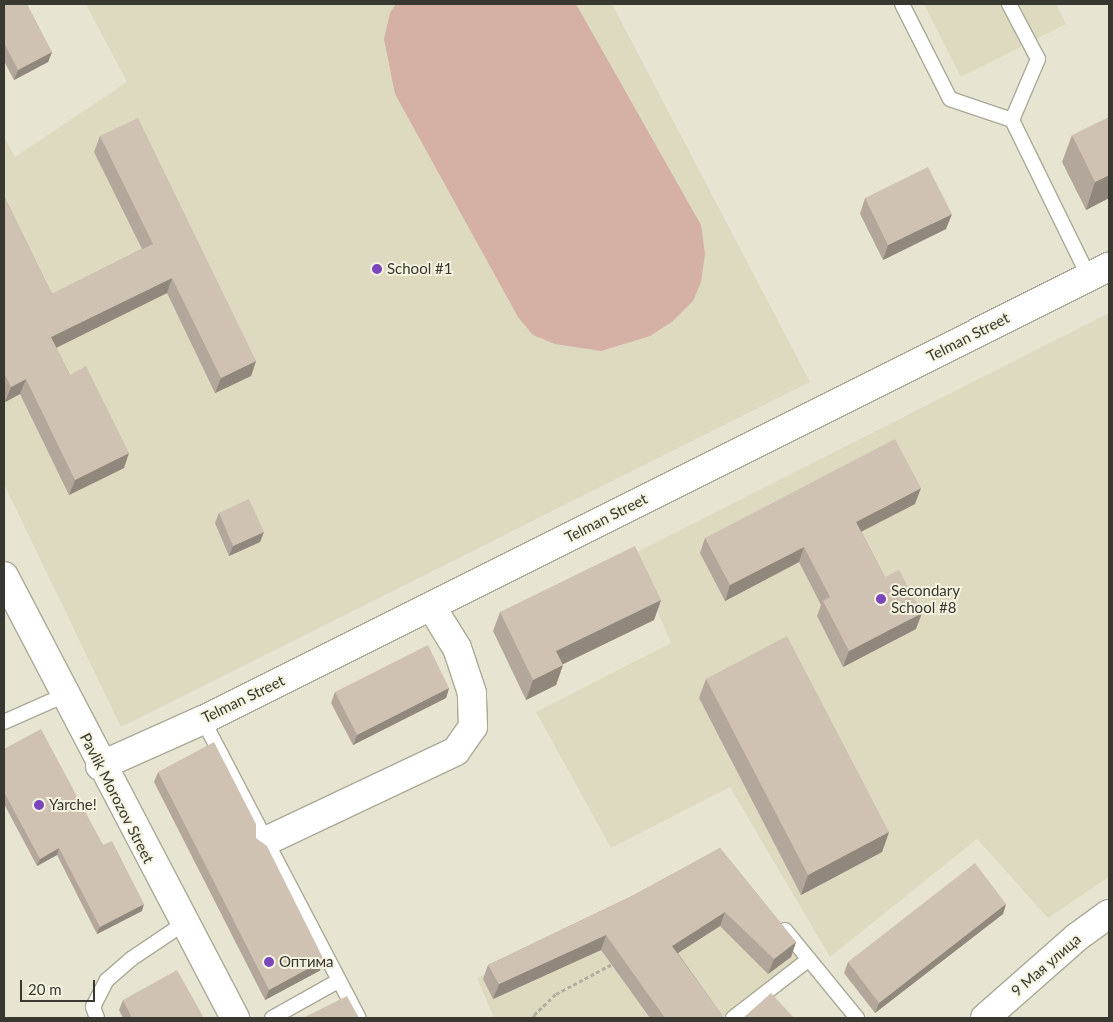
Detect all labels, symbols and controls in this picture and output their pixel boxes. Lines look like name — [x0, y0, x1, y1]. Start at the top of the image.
place label: School #1 — [387, 260, 452, 278]
marker: School #1 — [371, 263, 383, 275]
street label: Telman Street — [924, 309, 1012, 365]
street label: Telman Street — [562, 490, 650, 546]
place label: Secondary School #8 — [891, 581, 960, 616]
marker: Secondary School #8 — [875, 593, 887, 605]
street label: Telman Street — [199, 671, 287, 727]
street label: Pavlik Morozov Street — [76, 730, 158, 866]
place label: Yarche! — [49, 796, 97, 814]
marker: Yarche! — [33, 799, 45, 811]
street label: 9 Мая улица — [1008, 930, 1084, 1000]
place label: Оптима — [279, 953, 334, 971]
marker: Оптима — [263, 956, 275, 968]
scale bar — [22, 970, 98, 1002]
text: 20 m — [28, 980, 62, 998]

